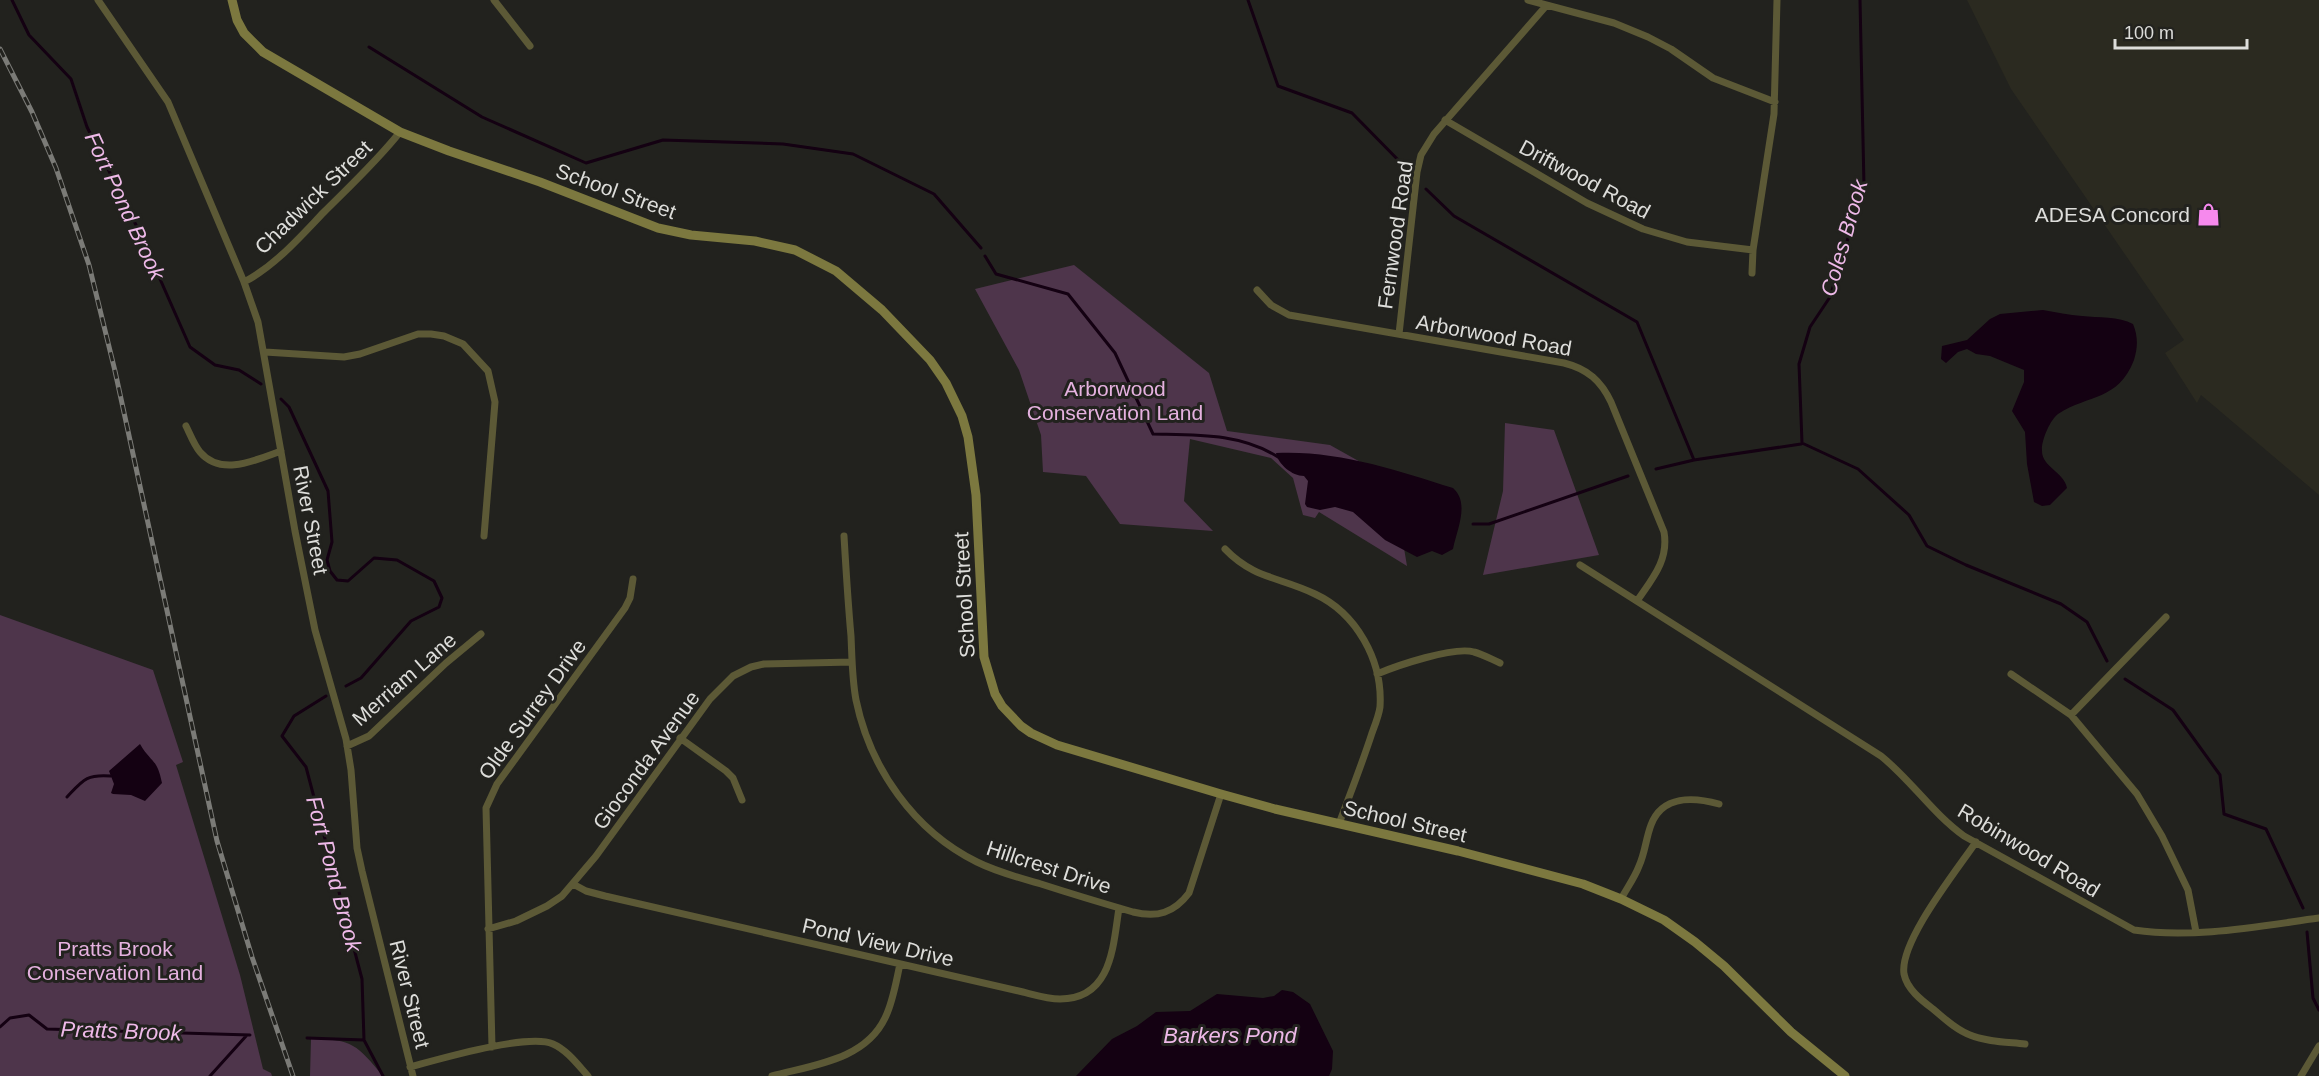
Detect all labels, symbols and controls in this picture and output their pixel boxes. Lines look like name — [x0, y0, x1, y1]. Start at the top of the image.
scale bar — [2115, 12, 2247, 50]
text: 100 m — [2124, 23, 2174, 43]
water label: Fort Pond Brook — [80, 128, 171, 285]
street label: Driftwood Road — [1516, 135, 1654, 223]
street label: Chadwick Street — [250, 136, 376, 258]
street label: School Street — [553, 159, 679, 223]
street label: Fernwood Road — [1373, 159, 1417, 311]
water label: Coles Brook — [1815, 176, 1873, 299]
shop icon: ADESA Concord — [2195, 201, 2221, 227]
place label: ADESA Concord — [2035, 203, 2190, 226]
street label: Arborwood Road — [1414, 310, 1574, 360]
park label: Arborwood Conservation Land — [1027, 377, 1203, 424]
street label: River Street — [289, 463, 333, 577]
street label: School Street — [949, 531, 979, 659]
street label: Merriam Lane — [348, 628, 460, 730]
street label: Olde Surrey Drive — [474, 635, 590, 783]
street label: Gioconda Avenue — [588, 686, 704, 834]
water label: Fort Pond Brook — [301, 793, 367, 956]
street label: School Street — [1341, 796, 1469, 846]
street label: Robinwood Road — [1954, 799, 2104, 901]
street label: Hillcrest Drive — [984, 836, 1114, 898]
street label: Pond View Drive — [800, 913, 956, 971]
park label: Pratts Brook Conservation Land — [27, 937, 203, 984]
street label: River Street — [385, 937, 435, 1051]
water label: Pratts Brook — [60, 1016, 183, 1046]
water label: Barkers Pond — [1163, 1023, 1297, 1048]

